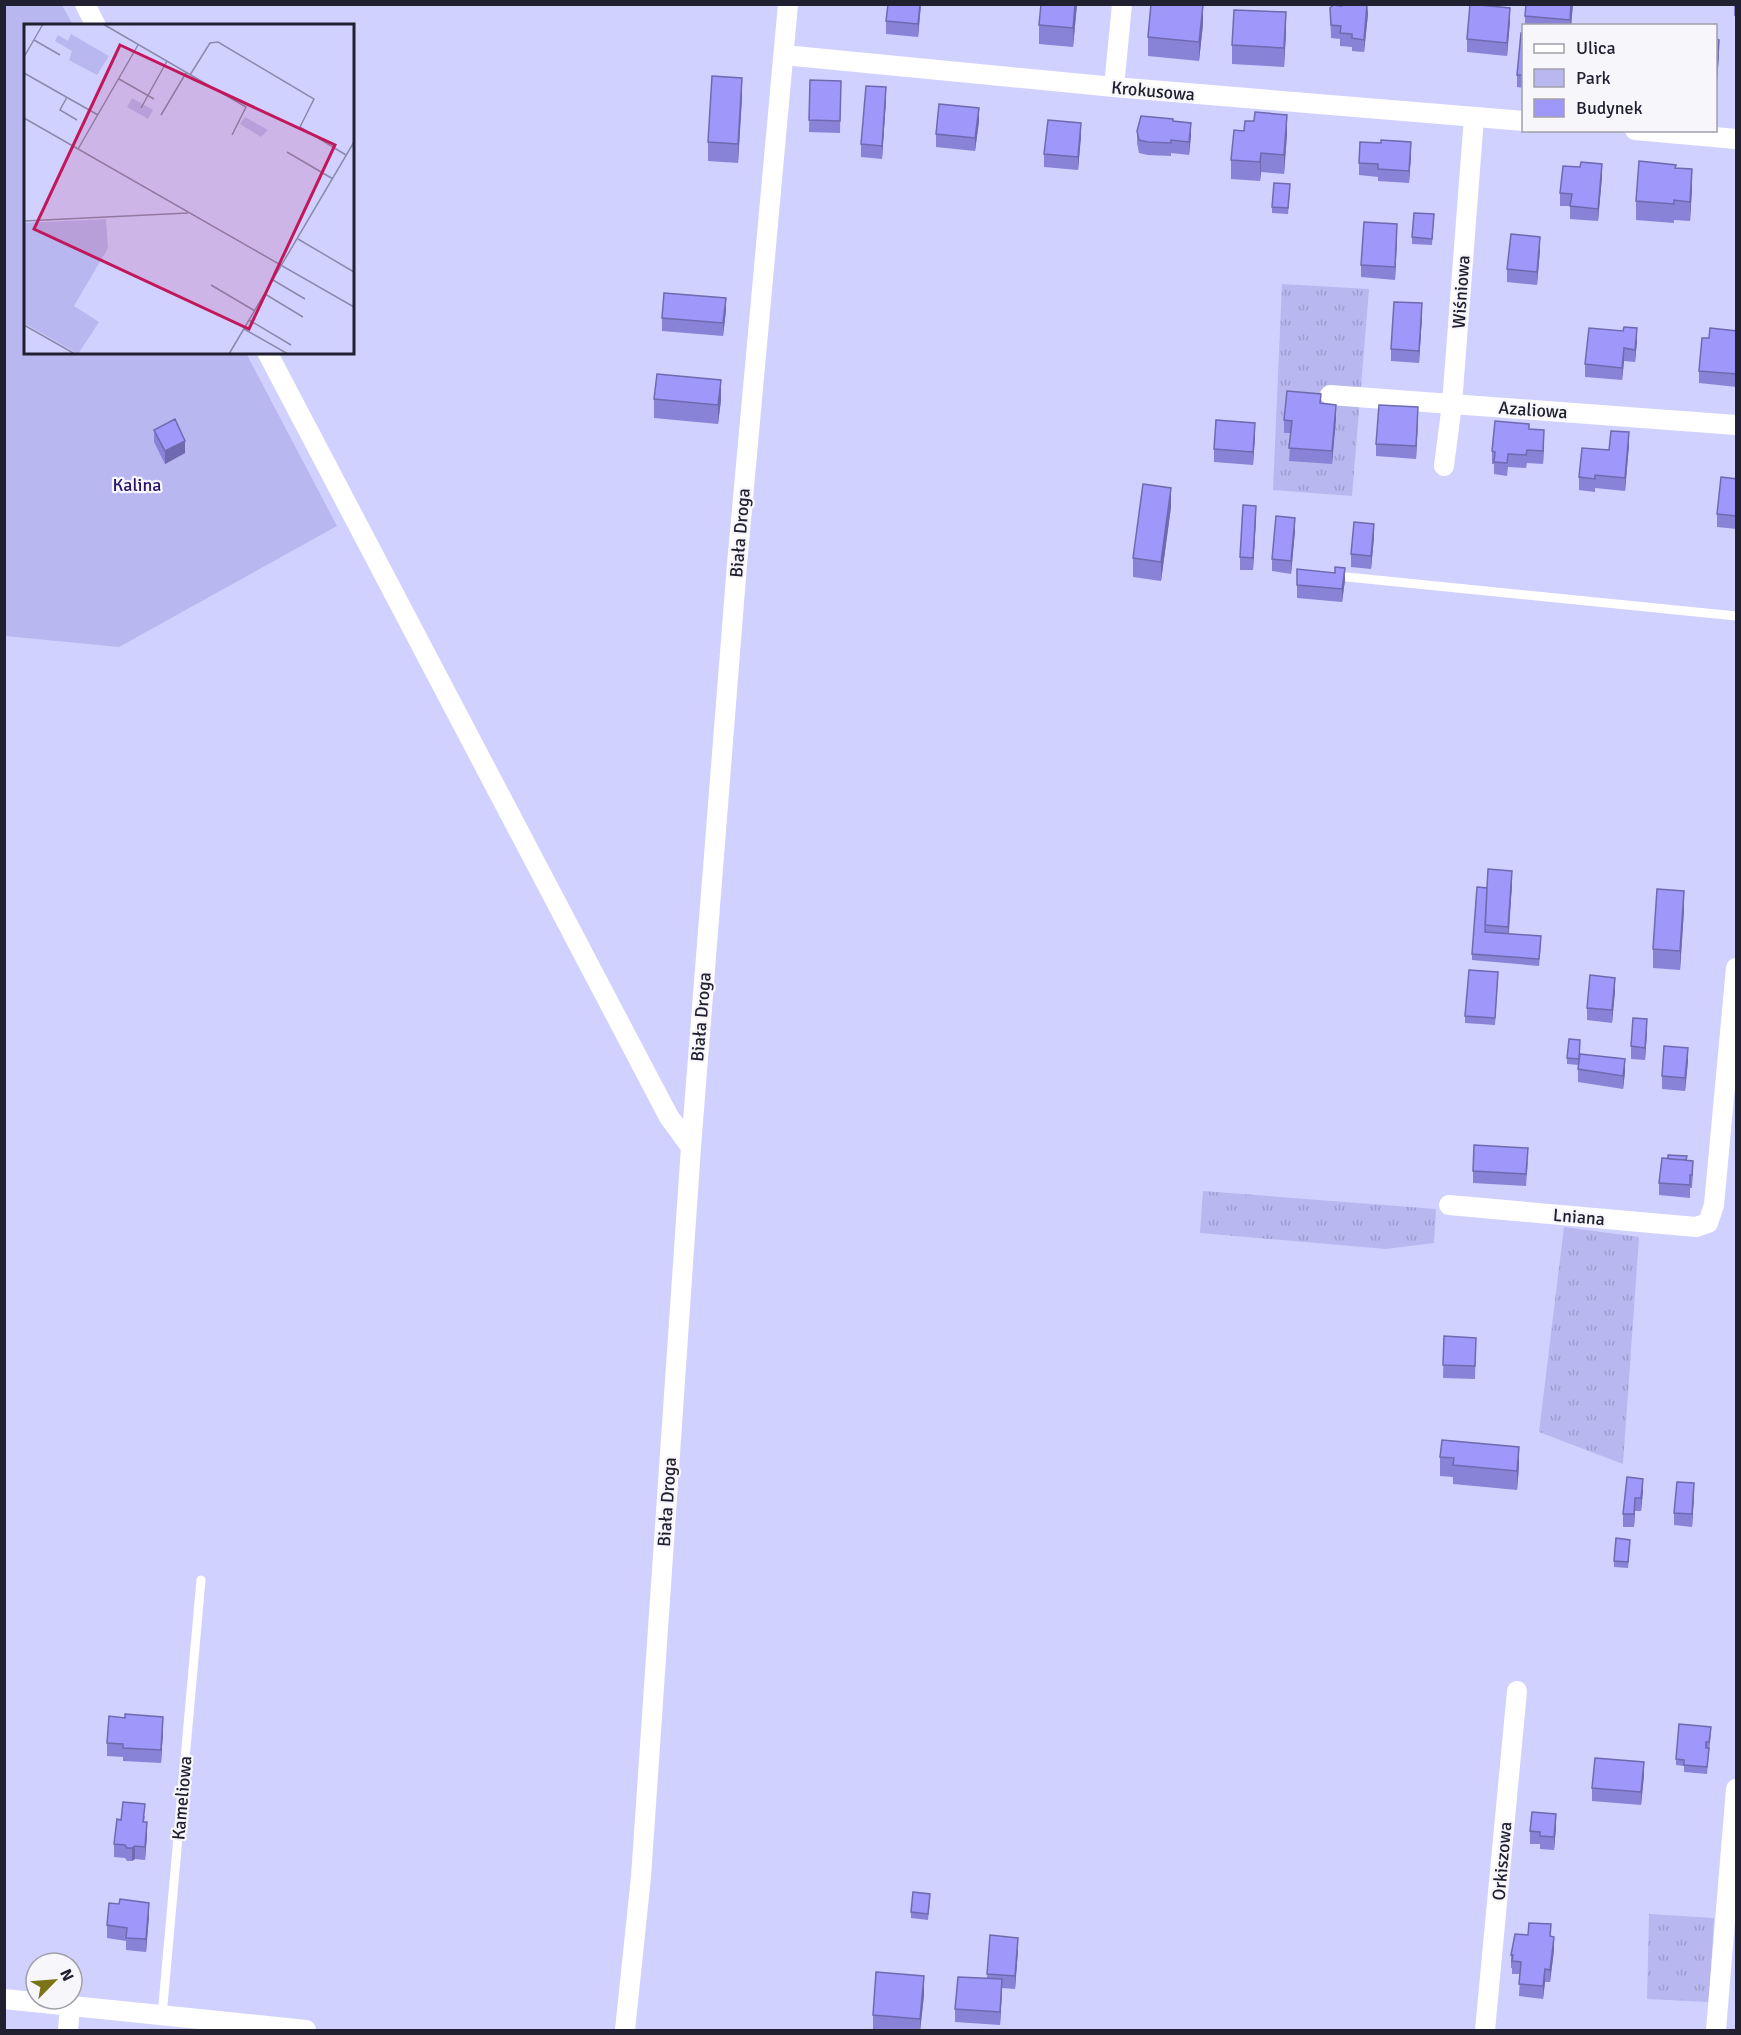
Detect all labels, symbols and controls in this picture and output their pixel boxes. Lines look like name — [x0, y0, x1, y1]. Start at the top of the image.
inset map — [24, 24, 354, 354]
legend — [1522, 24, 1717, 132]
text: Ulica — [1576, 37, 1616, 59]
text: Park — [1576, 67, 1611, 89]
street label: Krokusowa — [1110, 76, 1196, 106]
text: Budynek — [1576, 97, 1643, 119]
street label: Wiśniowa — [1447, 254, 1475, 330]
street label: Azaliowa — [1498, 397, 1568, 423]
park label: Kalina — [113, 474, 161, 496]
street label: Biała Droga — [725, 487, 755, 579]
street label: Biała Droga — [686, 971, 716, 1063]
street label: Lniana — [1552, 1204, 1606, 1230]
street label: Biała Droga — [653, 1456, 681, 1548]
street label: Kameliowa — [167, 1755, 197, 1841]
street label: Orkiszowa — [1488, 1821, 1516, 1901]
north arrow — [24, 1951, 84, 2011]
text: N — [55, 1966, 78, 1984]

